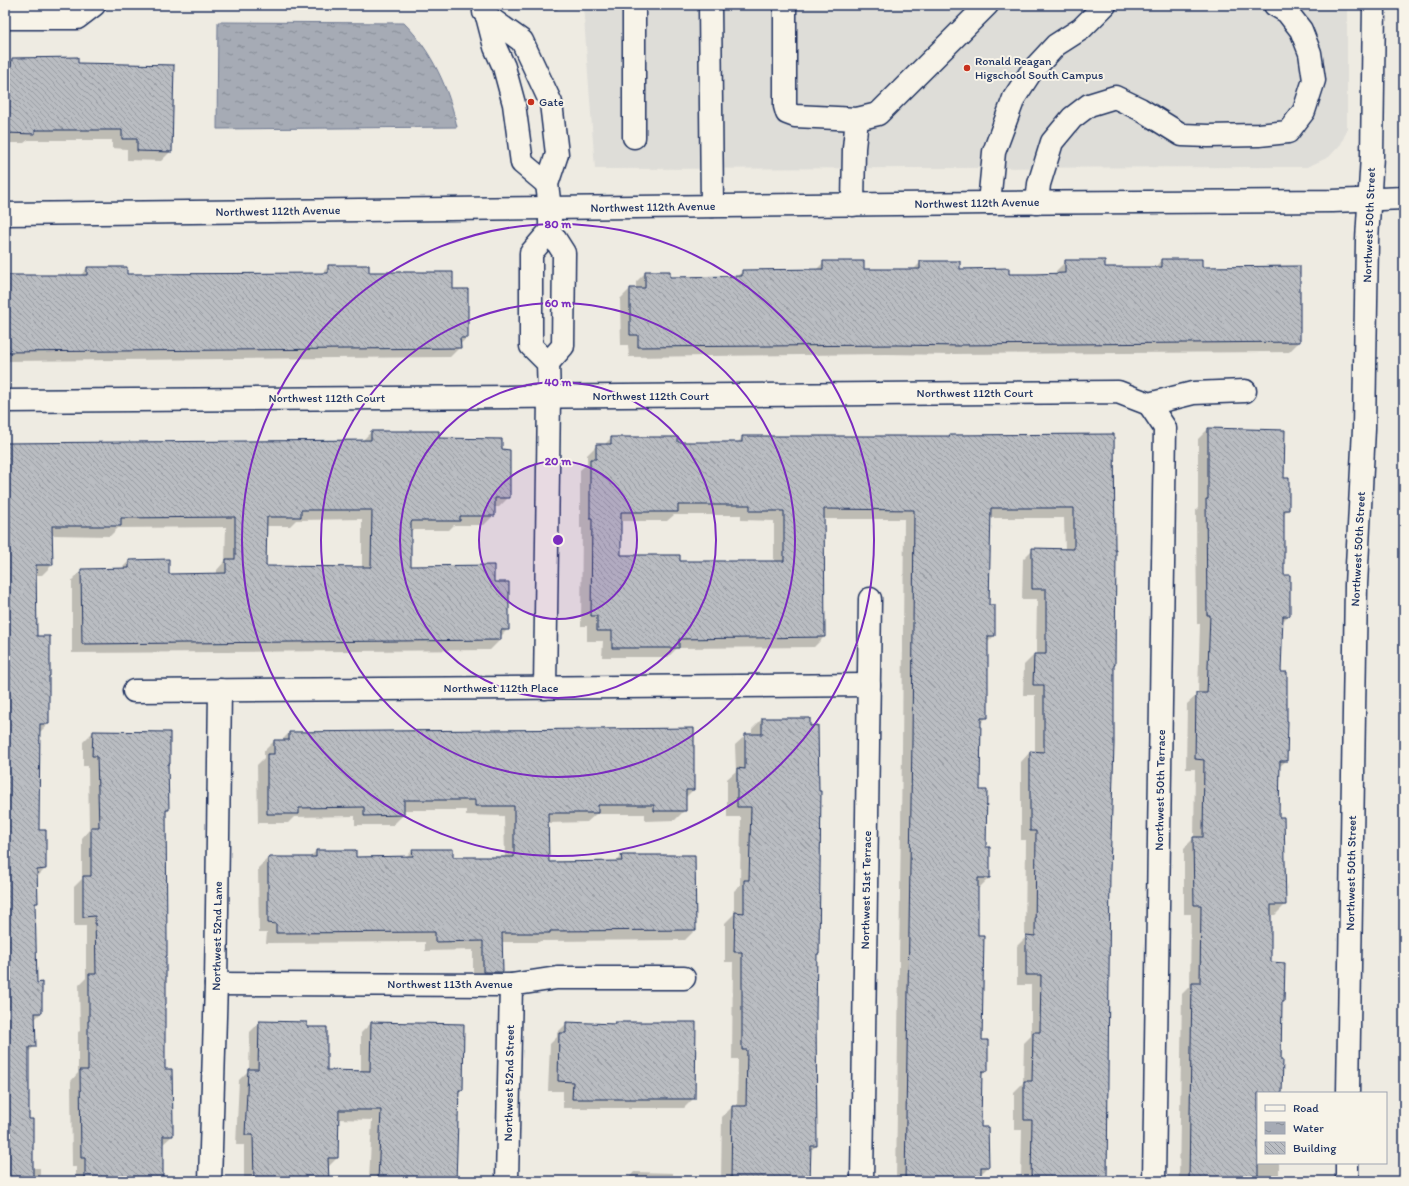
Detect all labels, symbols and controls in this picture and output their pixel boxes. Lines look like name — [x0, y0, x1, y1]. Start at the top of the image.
place label: Ronald Reagan Higschool South Campus — [975, 54, 1103, 82]
marker: Ronald Reagan Higschool South Campus — [962, 63, 972, 73]
place label: Gate — [539, 95, 564, 109]
marker: Gate — [526, 97, 536, 107]
street label: Northwest 50th Street — [1360, 167, 1378, 283]
street label: Northwest 112th Avenue — [914, 195, 1040, 211]
street label: Northwest 112th Avenue — [590, 199, 716, 215]
street label: Northwest 112th Avenue — [215, 203, 341, 219]
text: 80 m — [545, 217, 572, 231]
text: 60 m — [545, 296, 572, 310]
text: 40 m — [544, 375, 573, 389]
street label: Northwest 112th Court — [917, 386, 1034, 400]
street label: Northwest 112th Court — [593, 389, 710, 403]
street label: Northwest 112th Court — [269, 391, 386, 405]
text: 20 m — [545, 454, 572, 468]
street label: Northwest 50th Street — [1348, 491, 1368, 607]
centre of rings — [551, 533, 565, 547]
street label: Northwest 112th Place — [444, 681, 559, 695]
street label: Northwest 50th Terrace — [1152, 729, 1168, 851]
street label: Northwest 50th Street — [1343, 815, 1359, 931]
street label: Northwest 51st Terrace — [858, 830, 874, 949]
street label: Northwest 52nd Lane — [209, 881, 225, 991]
street label: Northwest 113th Avenue — [387, 977, 513, 991]
street label: Northwest 52nd Street — [501, 1024, 517, 1141]
legend — [1257, 1092, 1387, 1164]
text: Road — [1293, 1101, 1319, 1115]
text: Water — [1293, 1121, 1324, 1135]
text: Building — [1293, 1141, 1337, 1155]

